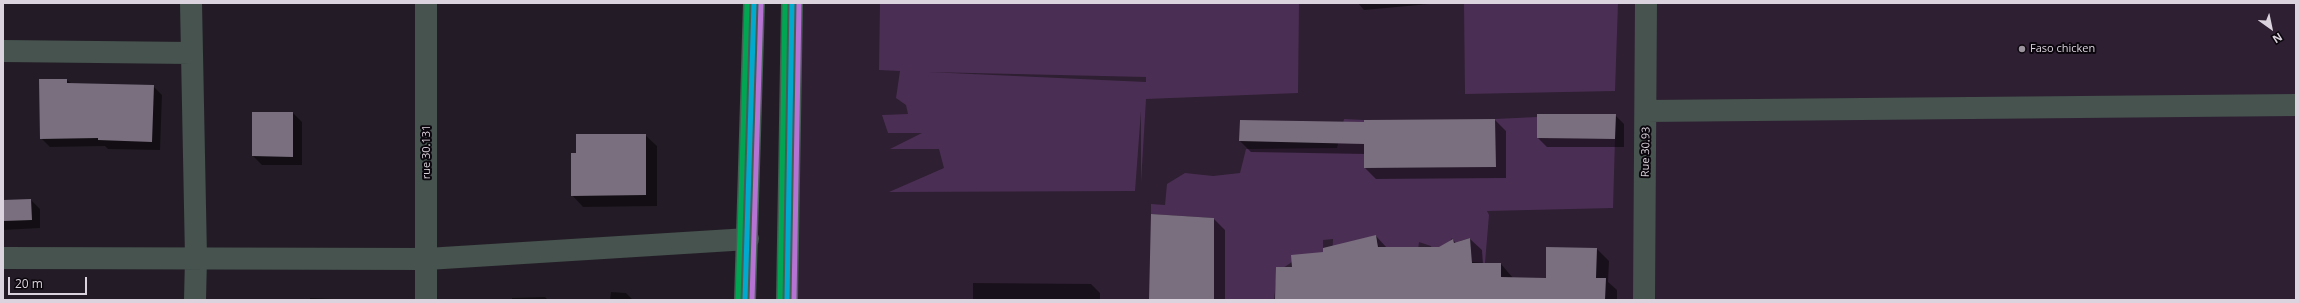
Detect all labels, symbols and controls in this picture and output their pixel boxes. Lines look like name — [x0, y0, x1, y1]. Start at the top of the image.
north arrow — [2251, 8, 2291, 48]
text: N — [2270, 30, 2286, 47]
place label: Faso chicken — [2030, 42, 2095, 56]
marker: Faso chicken — [2017, 44, 2027, 54]
street label: rue 30.131 — [420, 125, 434, 179]
street label: Rue 30.93 — [1639, 127, 1653, 177]
scale bar — [10, 269, 89, 295]
text: 20 m — [15, 275, 43, 292]

